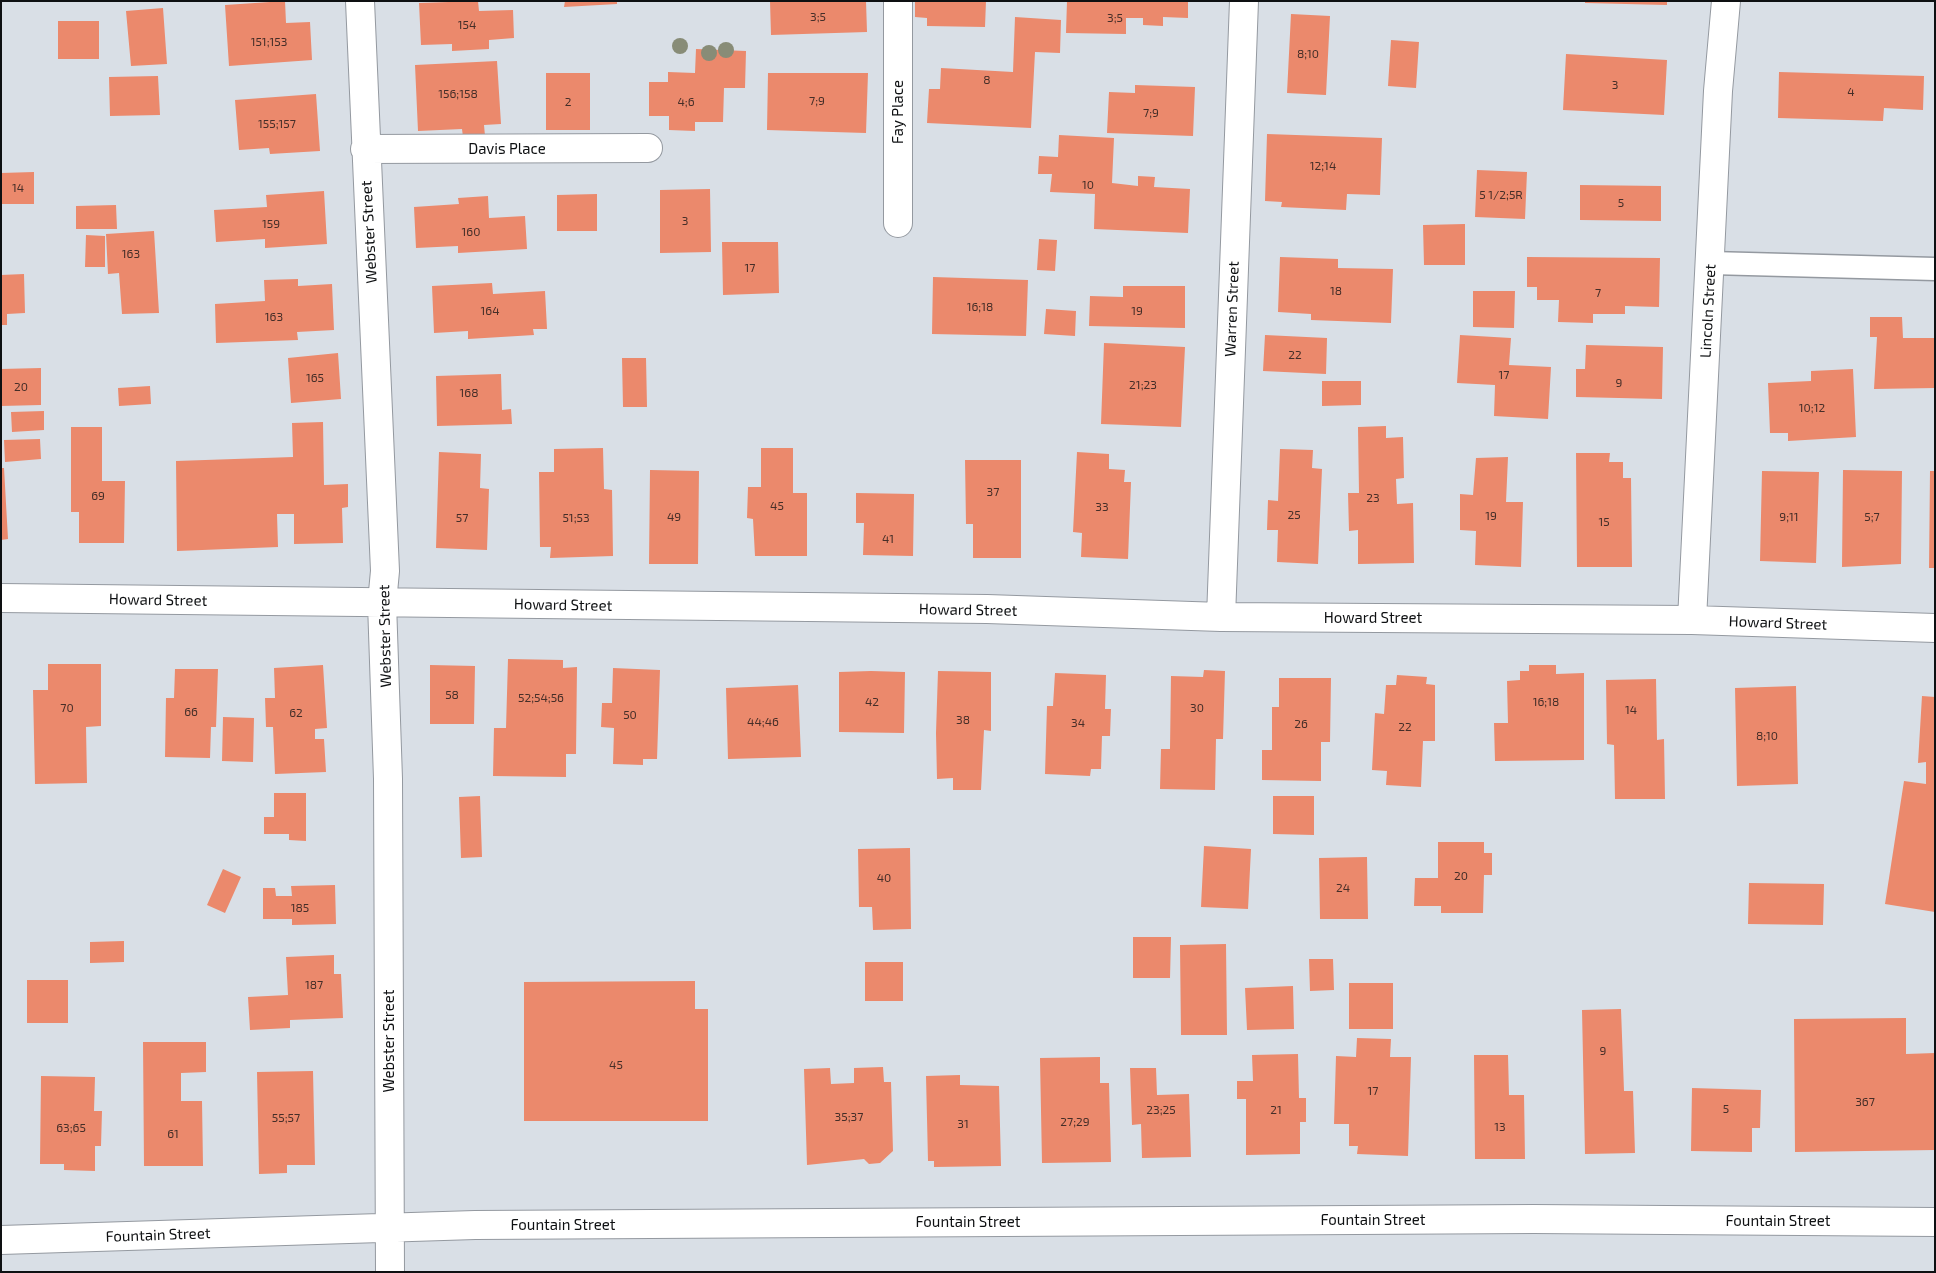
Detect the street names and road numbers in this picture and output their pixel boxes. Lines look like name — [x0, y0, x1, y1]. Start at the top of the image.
street label: Fay Place — [889, 80, 907, 144]
street label: Davis Place — [468, 140, 546, 158]
street label: Webster Street — [357, 180, 381, 284]
street label: Warren Street — [1221, 261, 1243, 357]
street label: Lincoln Street — [1697, 264, 1719, 358]
street label: Webster Street — [375, 584, 395, 688]
street label: Howard Street — [109, 590, 207, 610]
street label: Howard Street — [514, 595, 612, 615]
street label: Howard Street — [919, 600, 1017, 620]
street label: Howard Street — [1324, 609, 1422, 627]
street label: Howard Street — [1728, 612, 1828, 634]
street label: Webster Street — [380, 990, 398, 1092]
street label: Fountain Street — [1320, 1211, 1426, 1229]
street label: Fountain Street — [1725, 1212, 1831, 1230]
street label: Fountain Street — [915, 1213, 1021, 1231]
street label: Fountain Street — [510, 1216, 616, 1234]
street label: Fountain Street — [105, 1224, 211, 1246]

